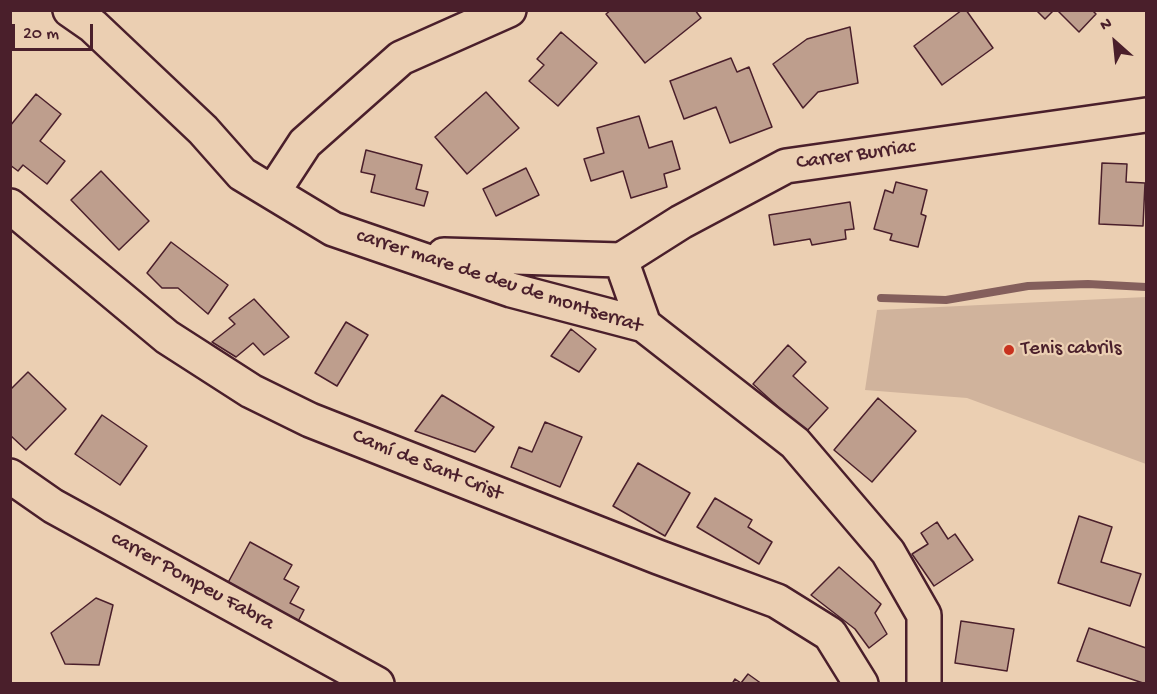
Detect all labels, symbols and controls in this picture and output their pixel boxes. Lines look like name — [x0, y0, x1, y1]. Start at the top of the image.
scale bar — [15, 12, 96, 50]
north arrow — [1085, 12, 1145, 72]
text: N — [1098, 15, 1116, 36]
text: 20 m — [23, 24, 59, 45]
street label: Carrer Burriac — [795, 135, 917, 177]
street label: carrer mare de deu de montserrat — [353, 224, 645, 340]
place label: Tenis cabrils — [1021, 337, 1121, 363]
marker: Tenis cabrils — [1002, 343, 1016, 357]
street label: Camí de Sant Crist — [348, 424, 506, 508]
street label: carrer Pompeu Fabra — [106, 527, 278, 637]

